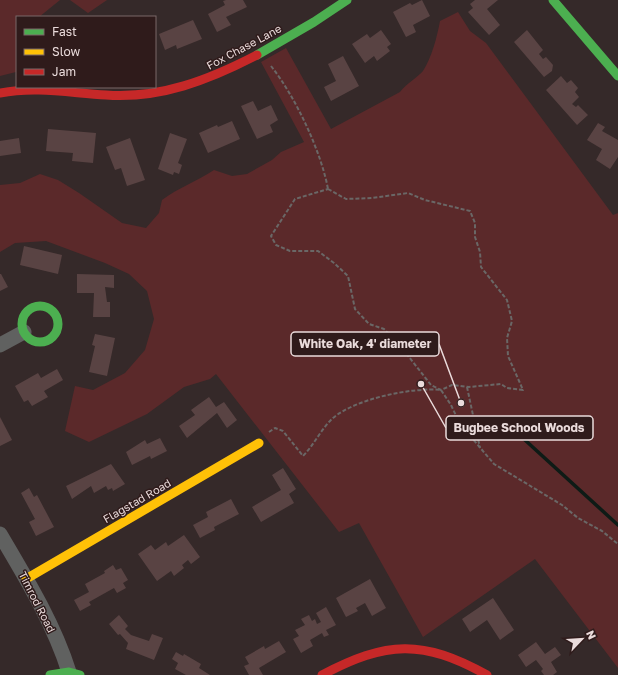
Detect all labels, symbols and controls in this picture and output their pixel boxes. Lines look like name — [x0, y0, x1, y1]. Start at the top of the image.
legend — [16, 16, 156, 88]
street label: Fox Chase Lane — [204, 21, 283, 72]
text: Fast — [52, 24, 77, 39]
text: Slow — [52, 44, 80, 59]
text: Jam — [52, 64, 76, 79]
callout: White Oak, 4' diameter — [291, 332, 439, 356]
text: White Oak, 4' diameter — [299, 336, 432, 351]
callout: Bugbee School Woods — [446, 416, 593, 440]
text: Bugbee School Woods — [453, 420, 585, 435]
street label: Flagstad Road — [101, 476, 173, 525]
street label: Timrod Road — [17, 569, 58, 634]
north arrow — [562, 619, 602, 659]
text: N — [584, 628, 599, 641]

